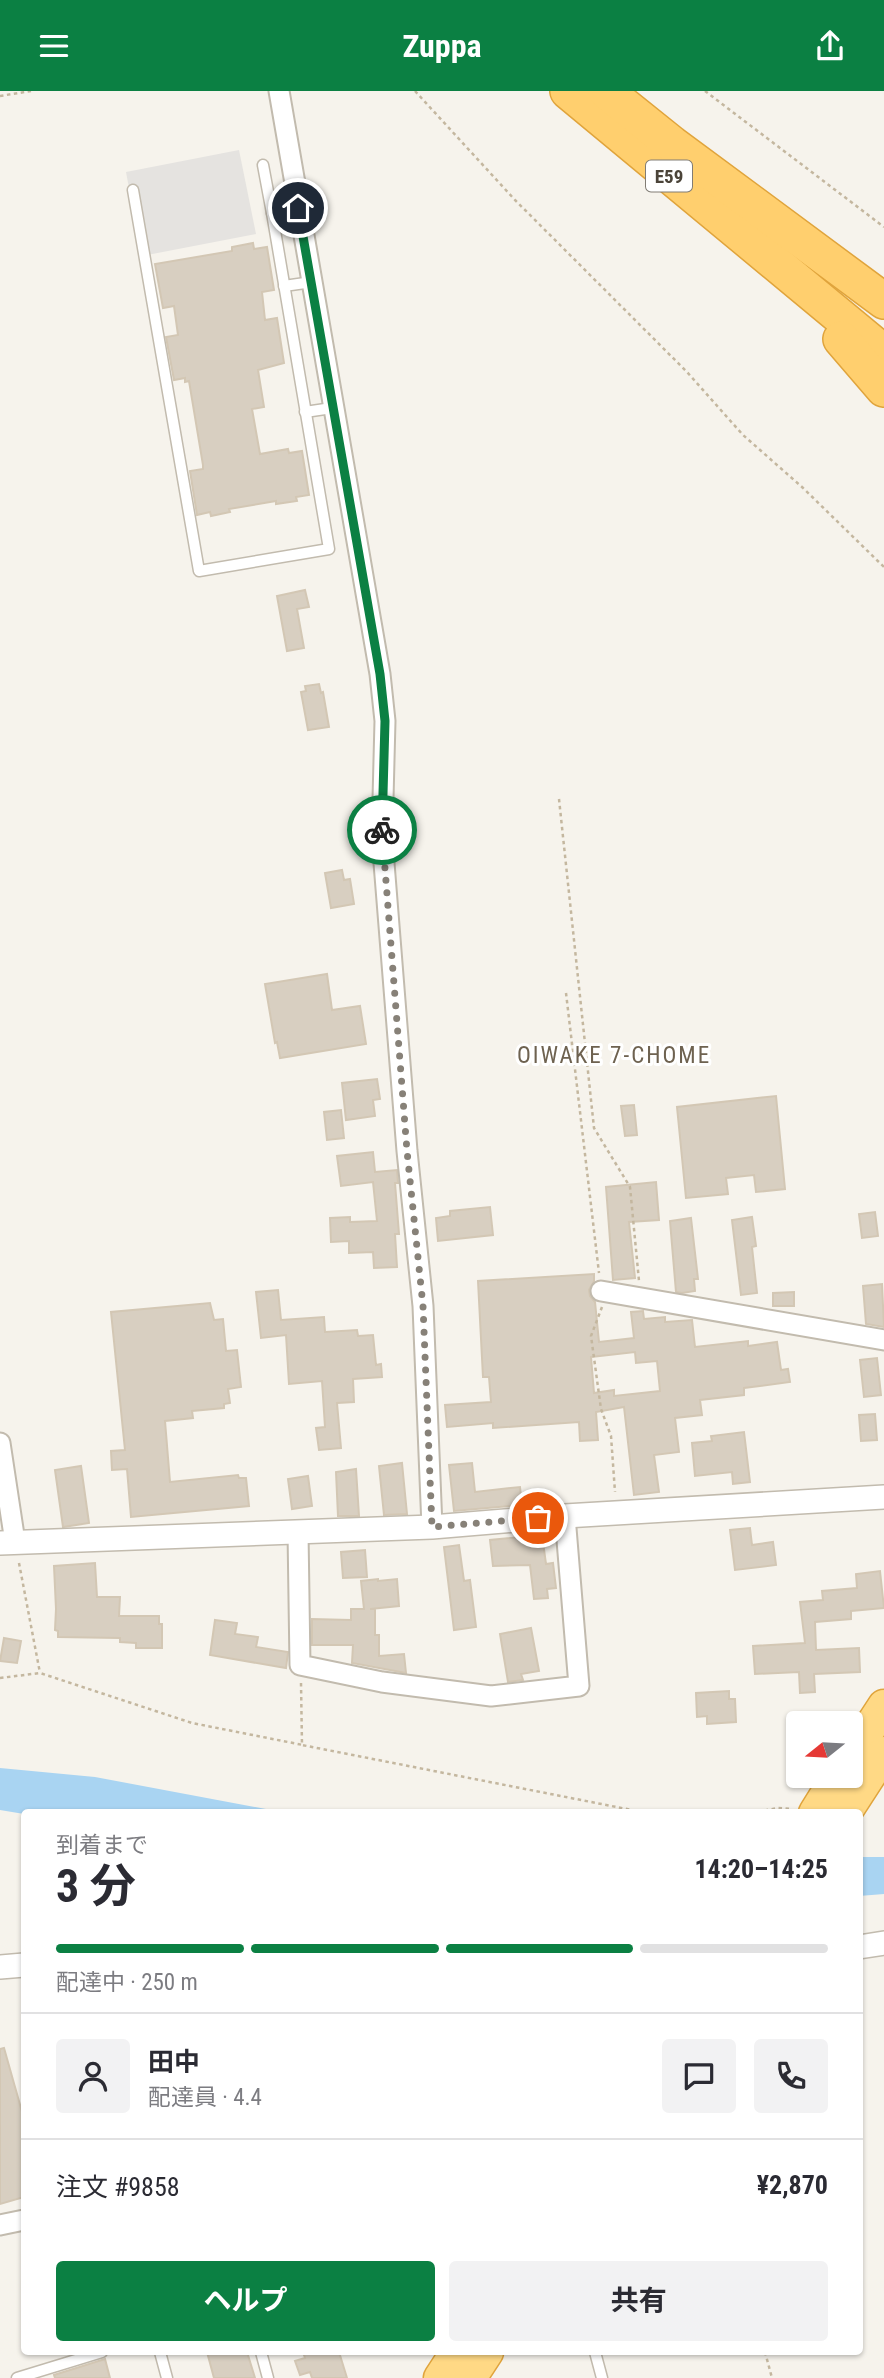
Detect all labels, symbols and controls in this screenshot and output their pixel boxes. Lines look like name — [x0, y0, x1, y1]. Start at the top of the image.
icon: menu — [35, 27, 73, 65]
text: Zuppa — [402, 27, 482, 65]
icon: share — [811, 27, 849, 65]
road number: E59 — [646, 160, 692, 191]
pin — [268, 178, 328, 238]
icon: home — [279, 189, 317, 227]
courier — [347, 795, 417, 865]
icon: bike — [363, 811, 401, 849]
district label: OIWAKE 7-CHOME — [517, 1042, 711, 1069]
pin — [508, 1488, 568, 1548]
icon: bag — [519, 1499, 557, 1537]
north arrow — [786, 1711, 863, 1789]
map controls — [786, 1711, 863, 1788]
text: 到着まで — [56, 1832, 148, 1859]
text: 14:20–14:25 — [694, 1854, 828, 1884]
text: 3 分 — [56, 1859, 136, 1913]
text: 配達中 · 250 m — [56, 1969, 198, 1996]
button: person — [56, 2039, 130, 2113]
button: chat — [662, 2039, 736, 2113]
button: phone — [754, 2039, 828, 2113]
text: 田中 — [148, 2047, 200, 2077]
text: 配達員 · 4.4 — [148, 2084, 262, 2111]
text: ¥2,870 — [757, 2170, 828, 2200]
text: 注文 #9858 — [56, 2172, 180, 2202]
button: ヘルプ — [56, 2261, 435, 2341]
button: 共有 — [449, 2261, 828, 2341]

